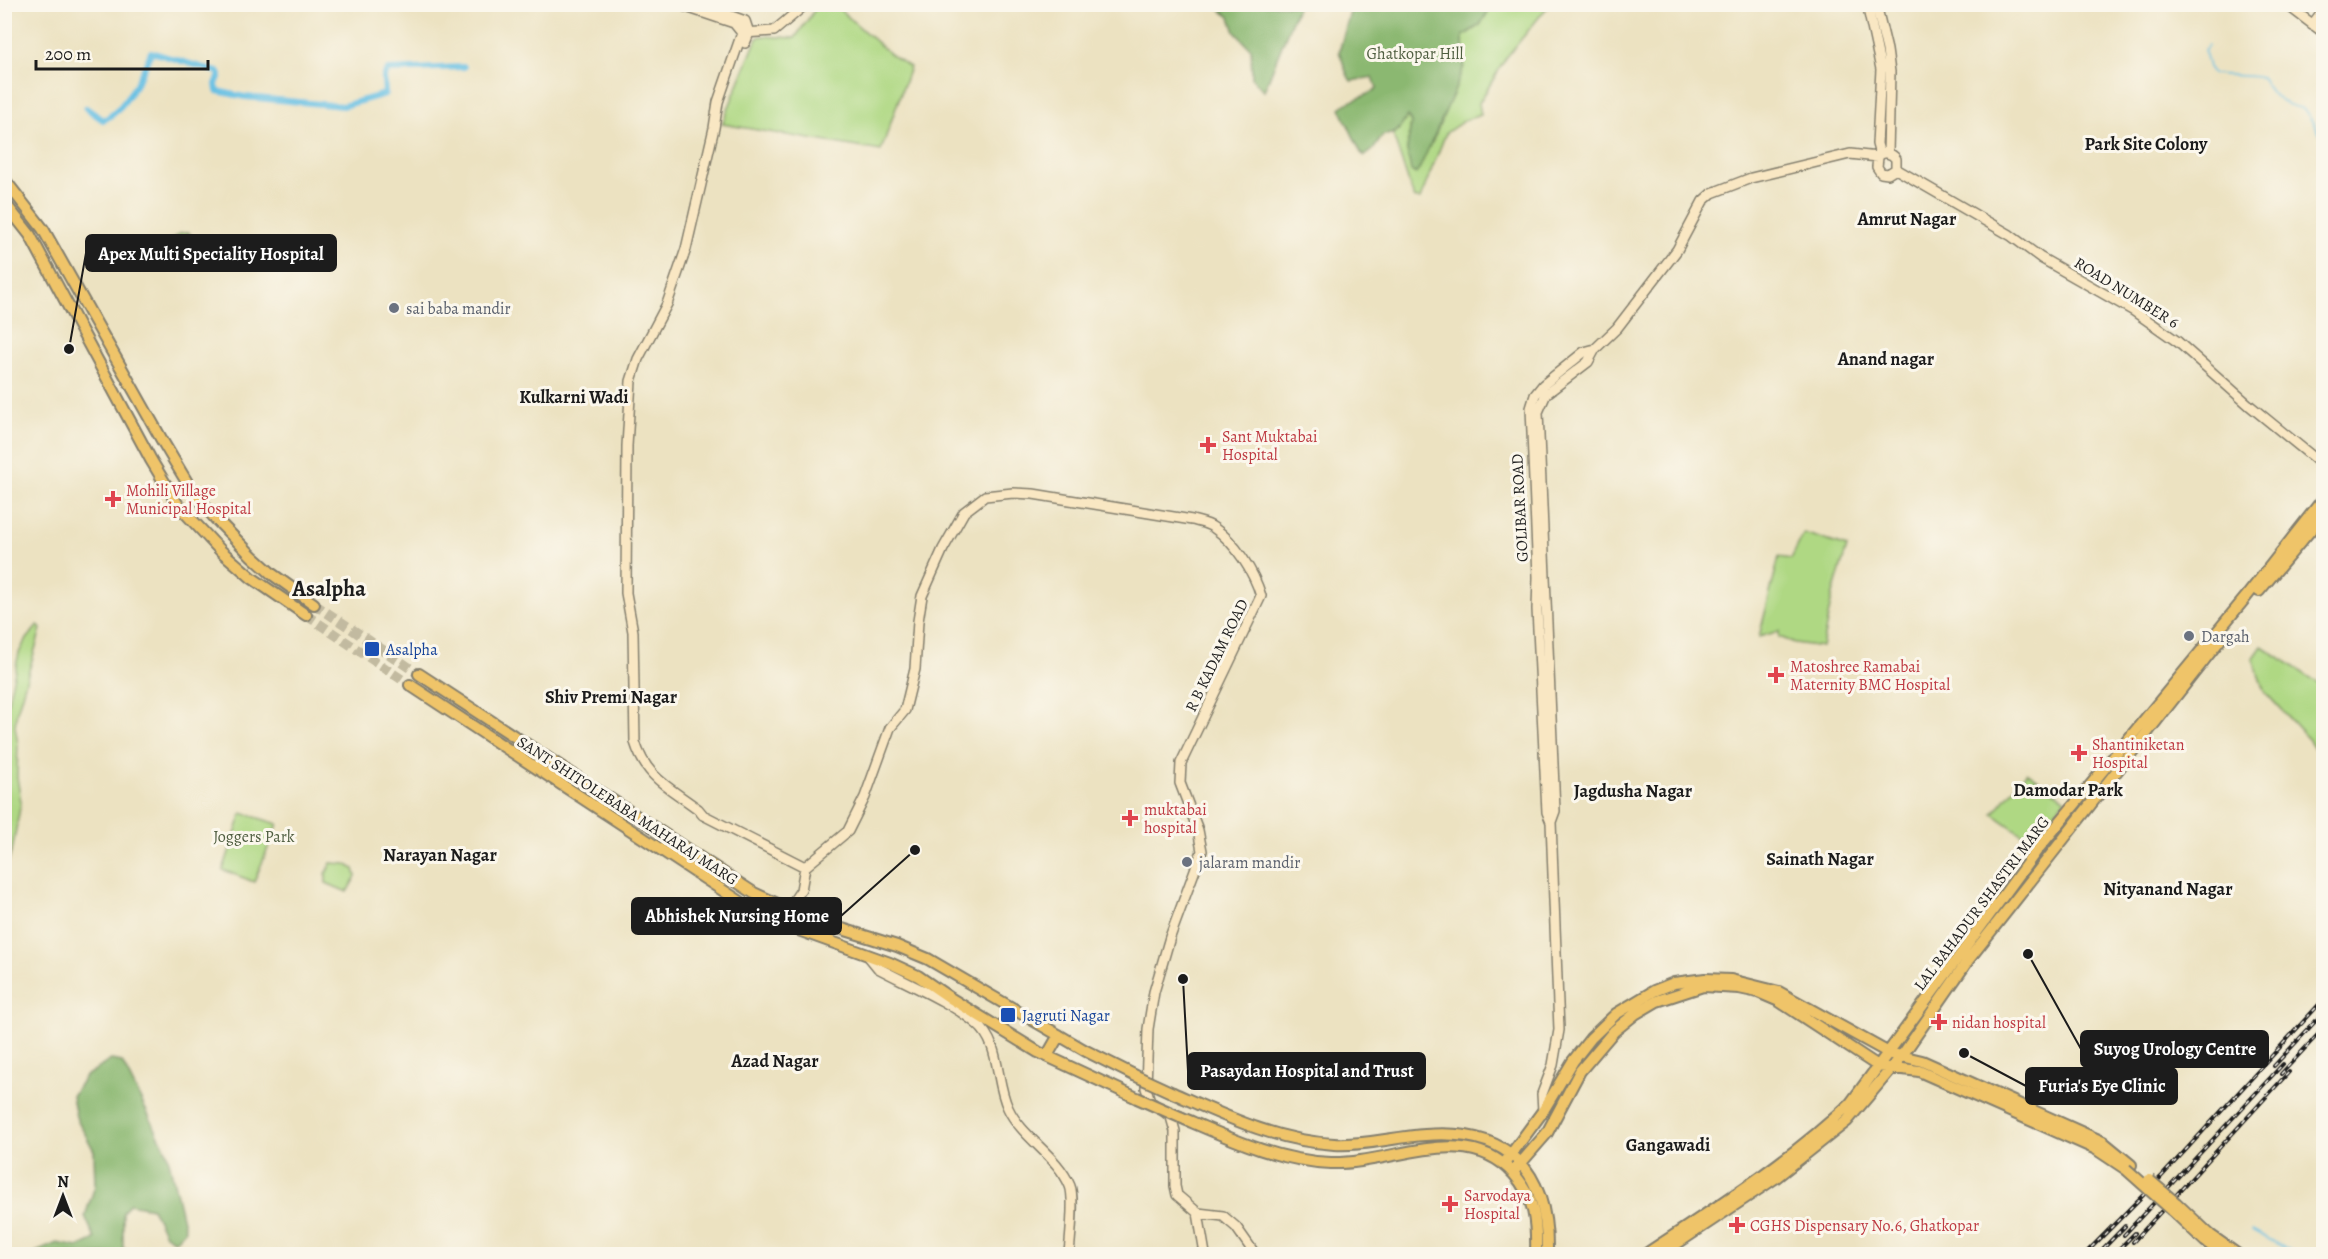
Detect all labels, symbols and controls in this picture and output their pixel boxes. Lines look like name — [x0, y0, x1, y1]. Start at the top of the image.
scale bar — [36, 33, 208, 71]
text: 200 m — [45, 42, 91, 66]
park label: Ghatkopar Hill — [1367, 43, 1463, 65]
district label: Park Site Colony — [2085, 132, 2208, 156]
district label: Amrut Nagar — [1857, 207, 1957, 231]
callout: Apex Multi Speciality Hospital — [86, 235, 336, 271]
text: Apex Multi Speciality Hospital — [97, 242, 324, 266]
street label: ROAD NUMBER 6 — [2070, 252, 2183, 334]
place label: sai baba mandir — [406, 298, 511, 320]
marker: sai baba mandir — [387, 301, 401, 315]
district label: Anand nagar — [1837, 347, 1935, 371]
district label: Kulkarni Wadi — [519, 385, 629, 409]
place label: Sant Muktabai Hospital — [1222, 426, 1318, 466]
marker: Sant Muktabai Hospital — [1199, 436, 1217, 454]
street label: GOLIBAR ROAD — [1506, 453, 1534, 563]
place label: Mohili Village Municipal Hospital — [126, 480, 251, 520]
marker: Mohili Village Municipal Hospital — [104, 490, 122, 508]
district label: Asalpha — [291, 574, 366, 604]
street label: R B KADAM ROAD — [1180, 595, 1254, 716]
place label: Dargah — [2201, 626, 2250, 648]
marker: Dargah — [2182, 629, 2196, 643]
place label: Asalpha — [385, 639, 438, 661]
marker: Asalpha — [363, 640, 381, 658]
place label: Matoshree Ramabai Maternity BMC Hospital — [1790, 656, 1950, 696]
marker: Matoshree Ramabai Maternity BMC Hospital — [1767, 666, 1785, 684]
district label: Shiv Premi Nagar — [545, 685, 678, 709]
street label: SANT SHITOLEBABA MAHARAJ MARG — [513, 731, 742, 891]
place label: Shantiniketan Hospital — [2092, 734, 2185, 774]
marker: Shantiniketan Hospital — [2070, 744, 2088, 762]
district label: Damodar Park — [2013, 778, 2123, 802]
district label: Jagdusha Nagar — [1574, 779, 1693, 803]
place label: muktabai hospital — [1144, 799, 1207, 839]
marker: muktabai hospital — [1121, 809, 1139, 827]
street label: LAL BAHADUR SHASTRI MARG — [1909, 812, 2055, 995]
park label: Joggers Park — [213, 826, 295, 848]
district label: Narayan Nagar — [383, 843, 497, 867]
district label: Sainath Nagar — [1766, 847, 1874, 871]
place label: jalaram mandir — [1199, 852, 1301, 874]
marker: jalaram mandir — [1180, 855, 1194, 869]
district label: Nityanand Nagar — [2103, 877, 2233, 901]
callout: Abhishek Nursing Home — [632, 898, 841, 934]
text: Abhishek Nursing Home — [644, 904, 829, 928]
place label: Jagruti Nagar — [1022, 1005, 1110, 1027]
marker: Jagruti Nagar — [999, 1006, 1017, 1024]
place label: nidan hospital — [1952, 1012, 2046, 1034]
marker: nidan hospital — [1930, 1013, 1948, 1031]
callout: Suyog Urology Centre — [2081, 1031, 2268, 1067]
text: Suyog Urology Centre — [2094, 1037, 2256, 1061]
district label: Azad Nagar — [730, 1049, 819, 1073]
callout: Pasaydan Hospital and Trust — [1188, 1053, 1425, 1089]
text: Pasaydan Hospital and Trust — [1200, 1059, 1414, 1083]
callout: Furia's Eye Clinic — [2026, 1068, 2177, 1104]
text: Furia's Eye Clinic — [2038, 1074, 2166, 1098]
district label: Gangawadi — [1626, 1133, 1710, 1157]
north arrow — [33, 1166, 93, 1226]
text: N — [57, 1171, 69, 1193]
place label: Sarvodaya Hospital — [1464, 1185, 1531, 1225]
marker: Sarvodaya Hospital — [1441, 1195, 1459, 1213]
place label: CGHS Dispensary No.6, Ghatkopar — [1750, 1215, 1979, 1237]
marker: CGHS Dispensary No.6, Ghatkopar — [1728, 1216, 1746, 1234]

